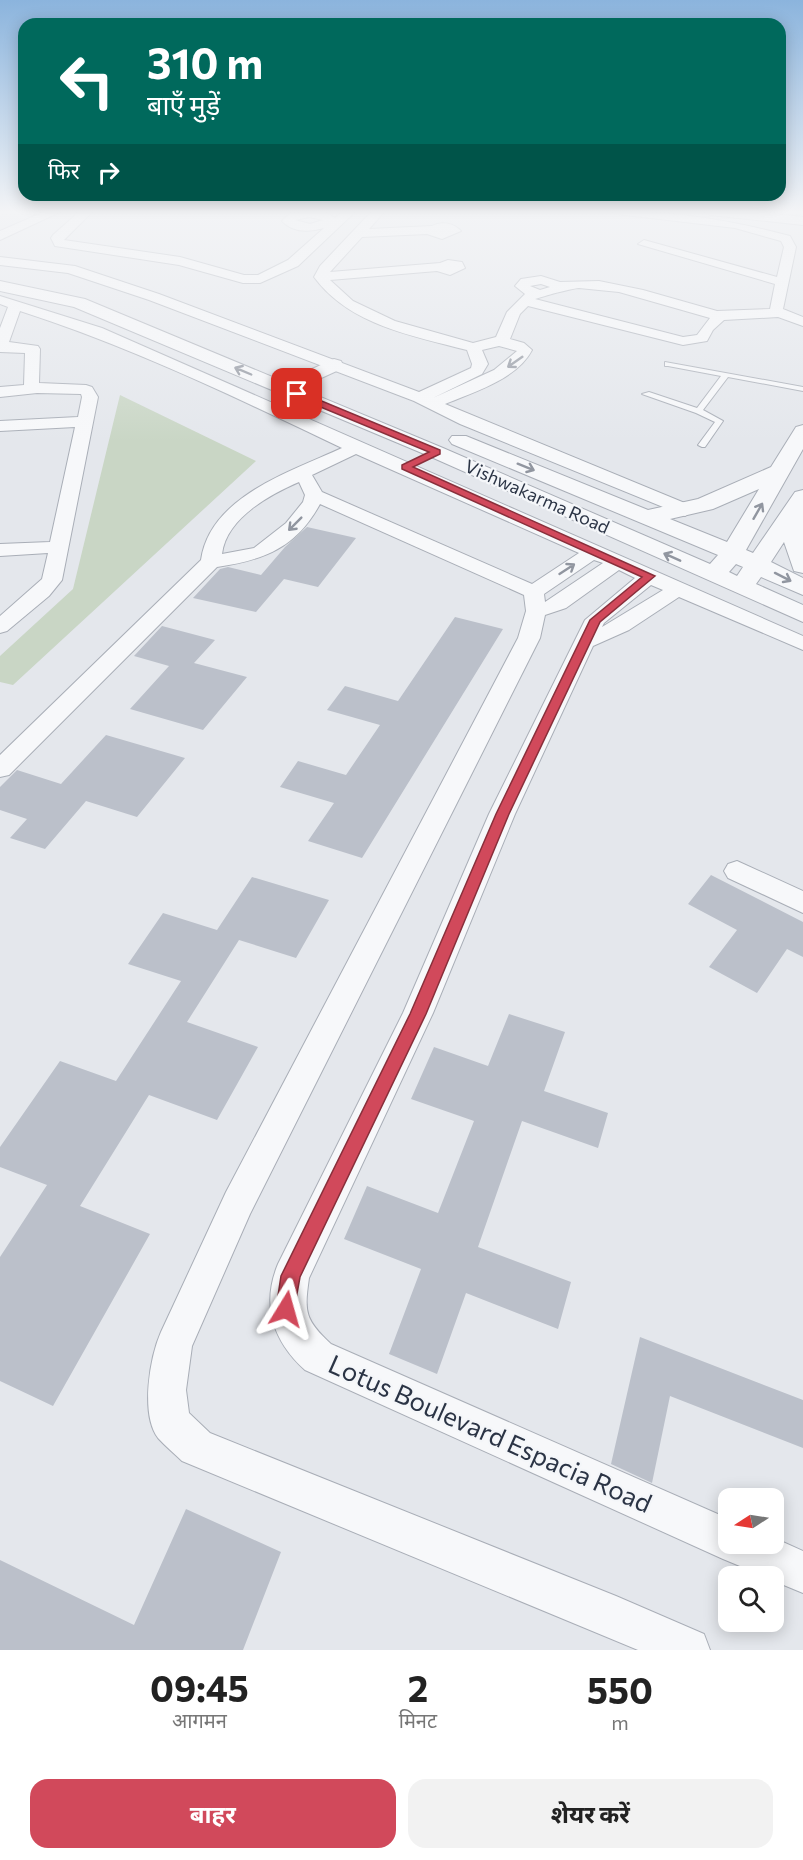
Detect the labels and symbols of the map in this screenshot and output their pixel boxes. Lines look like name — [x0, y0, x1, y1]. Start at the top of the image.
one-way arrow — [507, 356, 523, 368]
one-way arrow — [234, 365, 253, 376]
pin — [271, 368, 322, 419]
street label: Vishwakarma Road — [462, 454, 613, 538]
one-way arrow — [517, 462, 535, 473]
one-way arrow — [753, 502, 765, 519]
one-way arrow — [287, 517, 302, 532]
one-way arrow — [664, 551, 682, 562]
one-way arrow — [559, 562, 576, 575]
one-way arrow — [773, 572, 791, 583]
position arrow — [254, 1277, 318, 1341]
street label: Lotus Boulevard Espacia Road — [324, 1347, 657, 1518]
north arrow — [718, 1488, 784, 1554]

